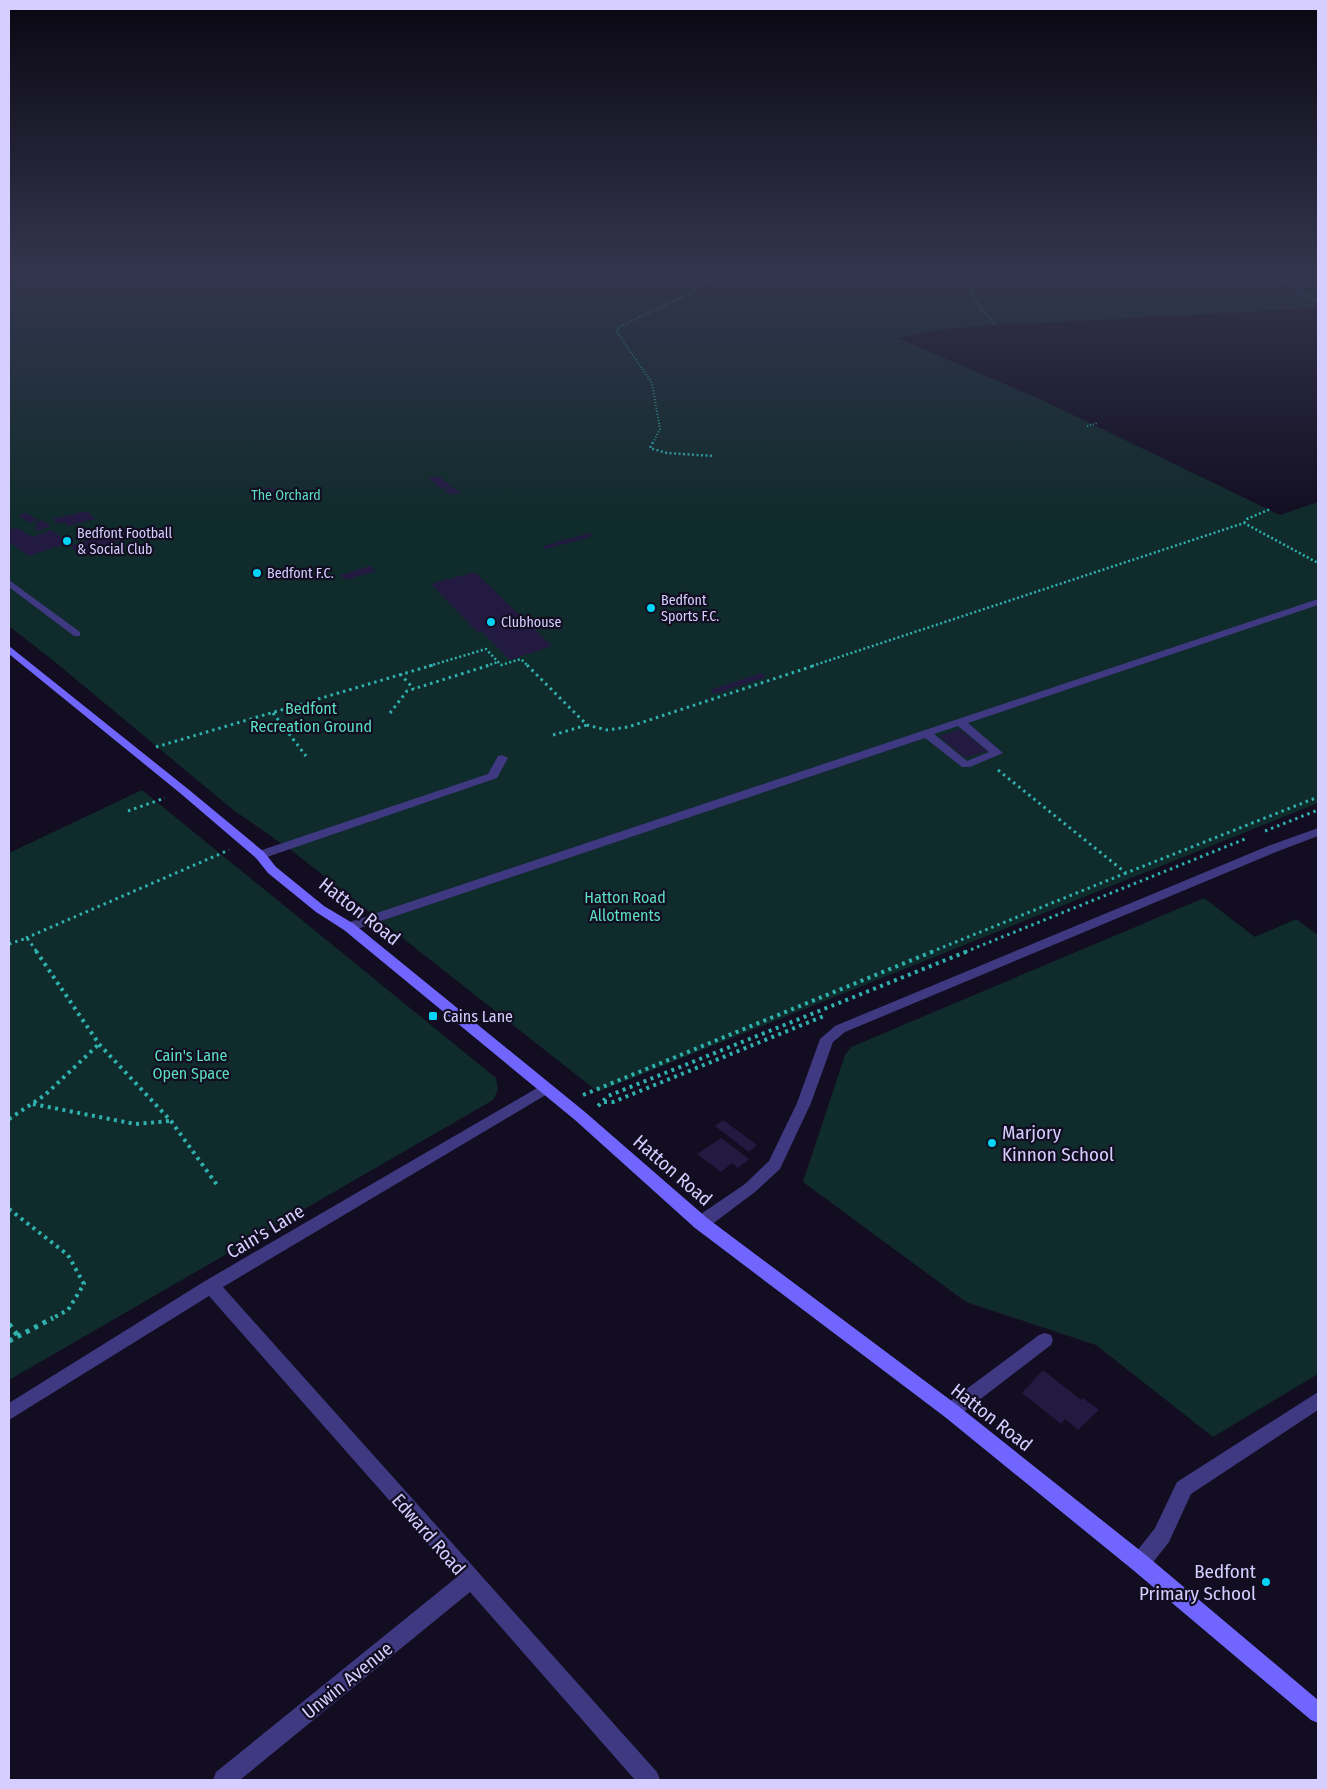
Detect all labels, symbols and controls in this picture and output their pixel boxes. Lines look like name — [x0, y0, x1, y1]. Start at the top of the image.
park label: The Orchard — [251, 487, 321, 504]
place label: Bedfont Football & Social Club — [77, 525, 173, 558]
marker: Bedfont Football & Social Club — [61, 535, 73, 547]
place label: Bedfont F.C. — [267, 565, 334, 582]
marker: Bedfont F.C. — [251, 567, 263, 579]
place label: Bedfont Sports F.C. — [661, 592, 719, 625]
marker: Bedfont Sports F.C. — [645, 602, 657, 614]
place label: Clubhouse — [501, 614, 561, 631]
marker: Clubhouse — [485, 616, 497, 628]
park label: Bedfont Recreation Ground — [250, 699, 372, 736]
street label: Hatton Road — [314, 873, 405, 950]
park label: Hatton Road Allotments — [584, 888, 666, 925]
place label: Cains Lane — [443, 1007, 513, 1026]
marker: Cains Lane — [427, 1010, 439, 1022]
park label: Cain's Lane Open Space — [152, 1046, 230, 1083]
place label: Marjory Kinnon School — [1002, 1121, 1114, 1166]
street label: Hatton Road — [629, 1130, 717, 1211]
marker: Marjory Kinnon School — [986, 1137, 998, 1149]
street label: Cain's Lane — [222, 1199, 308, 1264]
street label: Hatton Road — [946, 1379, 1037, 1456]
street label: Edward Road — [387, 1489, 470, 1580]
place label: Bedfont Primary School — [1139, 1560, 1257, 1605]
marker: Bedfont Primary School — [1260, 1576, 1272, 1588]
street label: Unwin Avenue — [297, 1637, 397, 1724]

